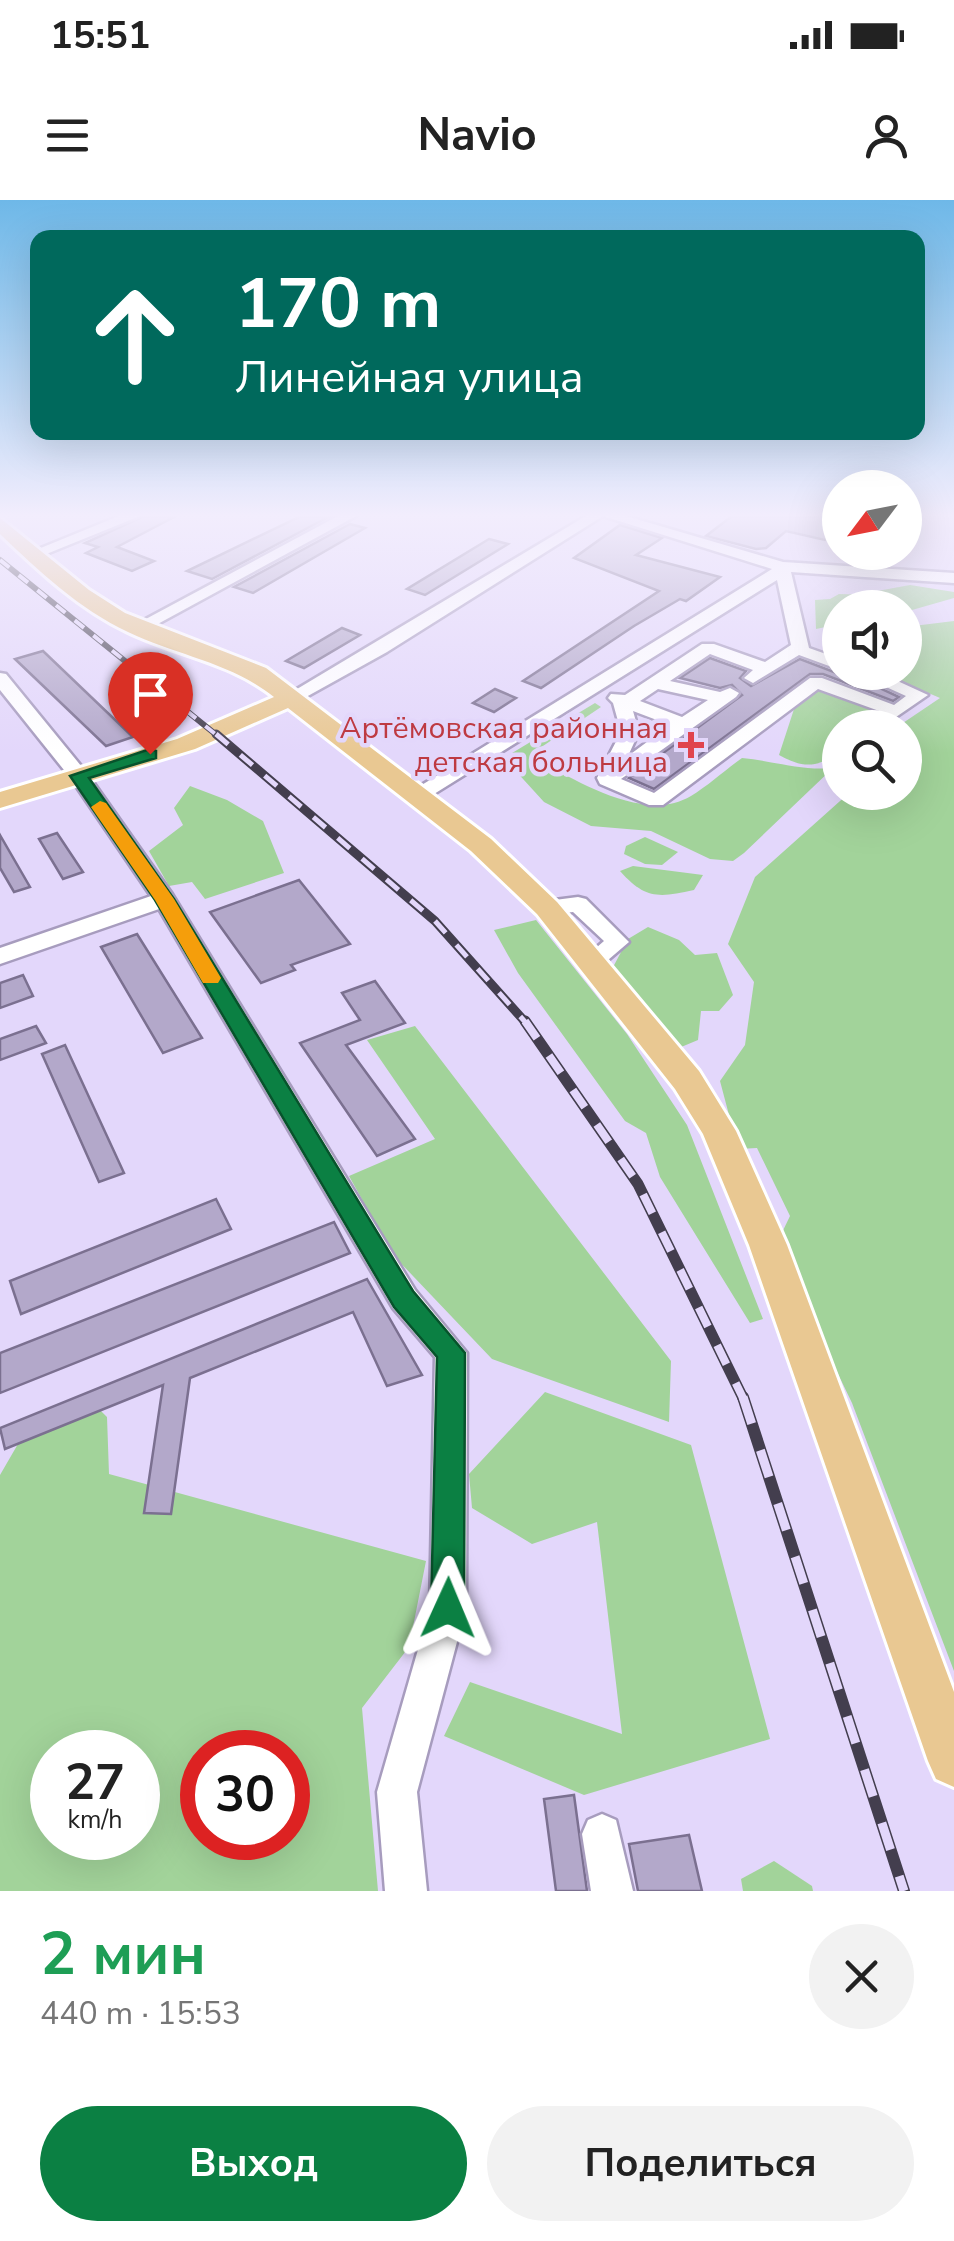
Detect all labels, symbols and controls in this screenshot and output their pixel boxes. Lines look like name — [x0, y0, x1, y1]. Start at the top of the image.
text: 15:51 — [50, 10, 151, 61]
text: Navio — [417, 105, 537, 166]
icon: menu — [40, 108, 95, 163]
icon: person — [859, 108, 914, 163]
text: 170 m — [235, 256, 441, 352]
icon: ahead — [70, 270, 200, 400]
text: Линейная улица — [235, 347, 584, 408]
north arrow — [822, 470, 922, 570]
map controls — [822, 470, 922, 810]
button: sound — [822, 590, 922, 690]
pin — [108, 652, 193, 755]
icon: arrive — [123, 667, 178, 722]
place label: Артёмовская районная детская больница — [340, 708, 668, 783]
button: search — [822, 710, 922, 810]
marker: Артёмовская районная детская больница — [678, 732, 704, 758]
position arrow — [396, 1556, 500, 1660]
speed limit sign: 30 — [180, 1730, 310, 1860]
text: 27 — [65, 1748, 125, 1817]
text: km/h — [67, 1803, 123, 1837]
text: 2 мин — [40, 1913, 206, 1995]
button: close — [809, 1924, 914, 2029]
text: 440 m · 15:53 — [40, 1992, 241, 2035]
button: Выход — [40, 2106, 467, 2221]
button: Поделиться — [487, 2106, 914, 2221]

